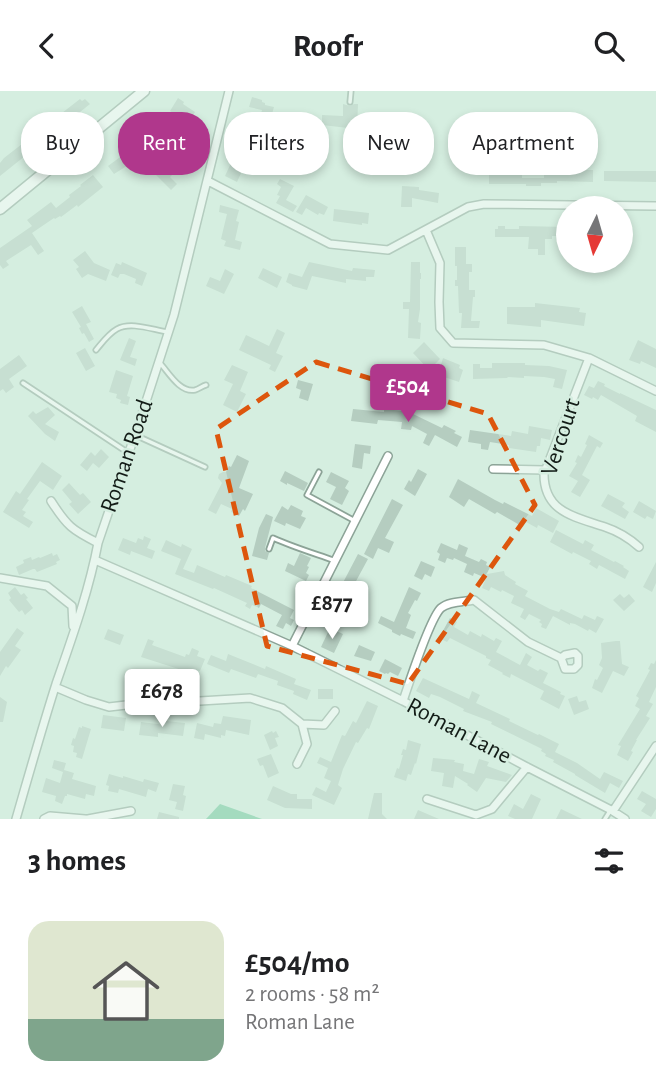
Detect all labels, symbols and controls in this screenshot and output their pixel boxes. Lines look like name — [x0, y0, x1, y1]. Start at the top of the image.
icon: back — [28, 27, 66, 65]
icon: search — [590, 27, 628, 65]
text: Roofr — [293, 30, 363, 62]
chip: Buy — [21, 112, 104, 175]
chip: Rent — [118, 112, 210, 175]
chip: Filters — [224, 112, 329, 175]
chip: New — [343, 112, 434, 175]
chip: Apartment — [448, 112, 598, 175]
north arrow — [556, 196, 634, 273]
map controls — [556, 196, 633, 273]
pin: £504 — [367, 365, 449, 424]
text: £504 — [386, 375, 430, 398]
street label: Vercourt — [537, 395, 585, 479]
street label: Roman Road — [96, 396, 158, 516]
pin: £877 — [291, 581, 373, 641]
text: £877 — [311, 592, 353, 615]
pin: £678 — [121, 669, 203, 729]
text: £678 — [141, 680, 183, 703]
street label: Roman Lane — [403, 693, 515, 769]
icon: filters — [590, 842, 628, 880]
text: 3 homes — [28, 846, 126, 876]
text: £504/mo — [245, 948, 350, 978]
icon: home — [84, 949, 168, 1033]
text: 2 rooms · 58 m² — [245, 983, 380, 1006]
text: Roman Lane — [245, 1011, 355, 1034]

